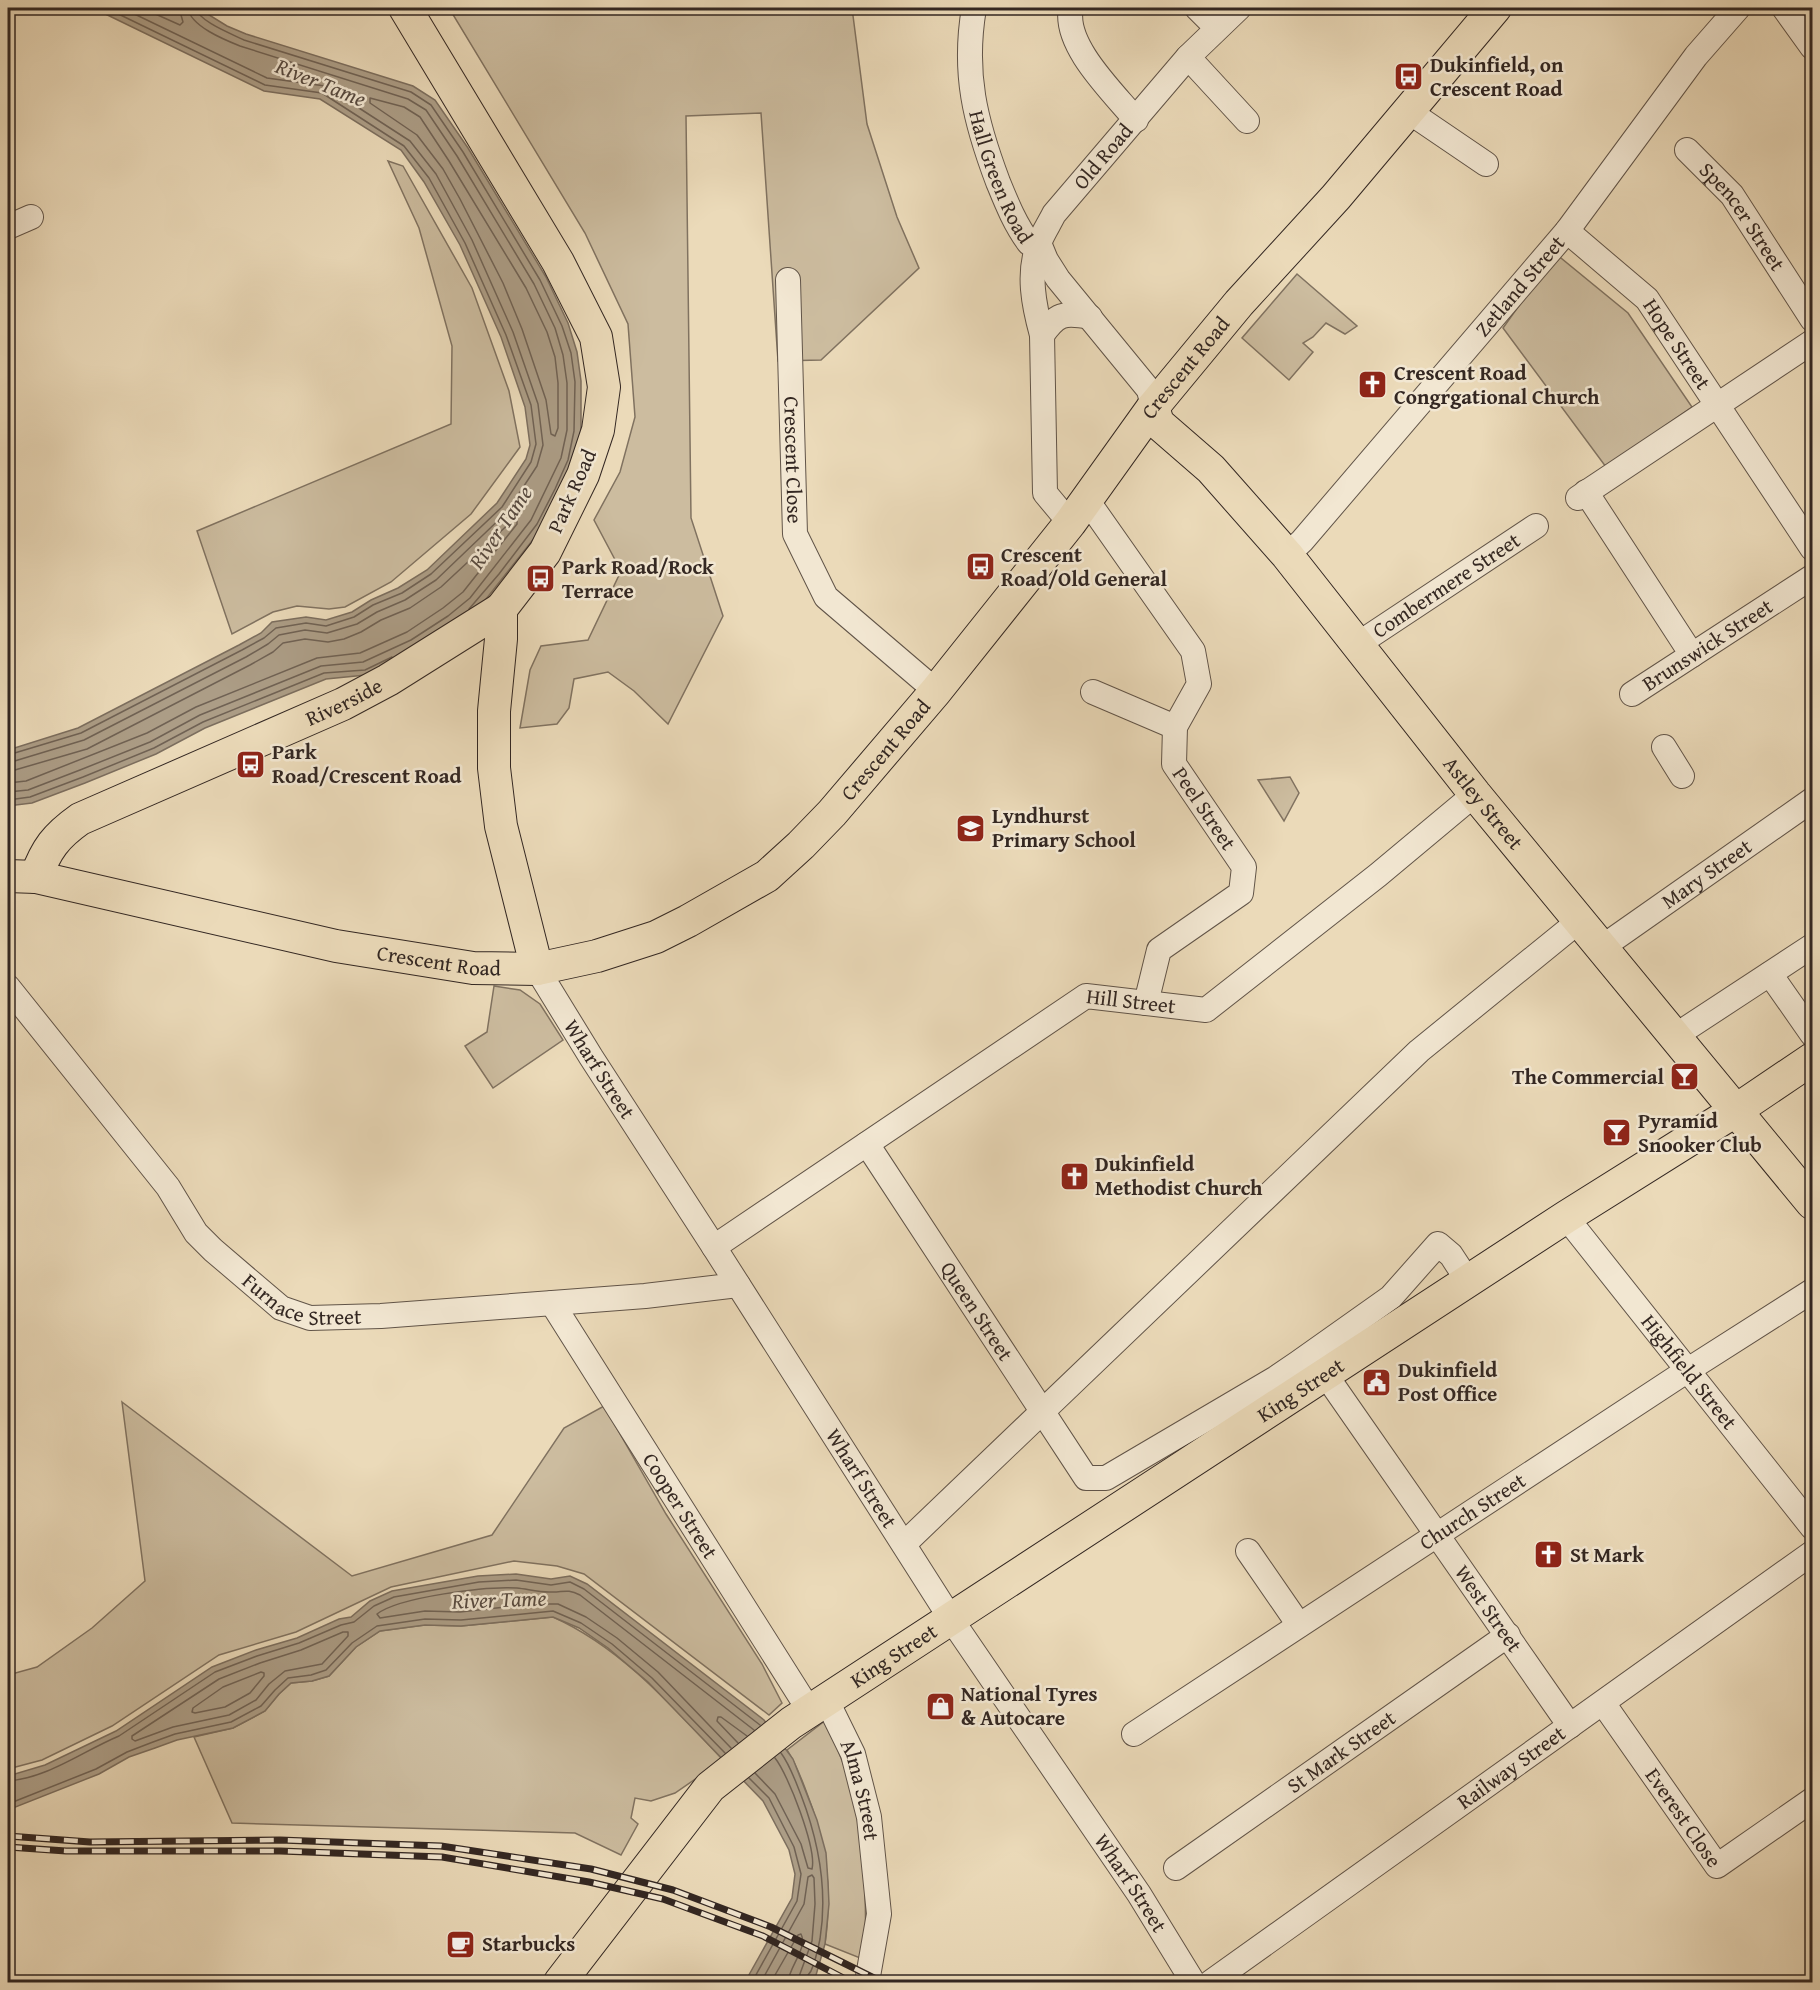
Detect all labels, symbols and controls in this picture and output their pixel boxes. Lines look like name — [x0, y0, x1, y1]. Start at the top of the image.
water label: River Tame — [270, 49, 371, 115]
place label: Dukinfield, on Crescent Road — [1430, 49, 1564, 104]
bus stop icon: Dukinfield, on Crescent Road — [1393, 61, 1425, 93]
street label: Hall Green Road — [961, 107, 1041, 250]
street label: Old Road — [1065, 116, 1140, 196]
street label: Spencer Street — [1692, 155, 1793, 277]
street label: Zetland Street — [1467, 228, 1572, 343]
street label: Hope Street — [1636, 292, 1719, 396]
street label: Crescent Road — [1133, 309, 1237, 425]
place label: Crescent Road Congrgational Church — [1394, 357, 1600, 412]
church icon: Crescent Road Congrgational Church — [1357, 369, 1389, 401]
street label: Crescent Close — [776, 396, 811, 524]
street label: Park Road — [539, 443, 604, 538]
water label: River Tame — [460, 479, 540, 576]
street label: Combermere Street — [1366, 524, 1527, 645]
place label: Crescent Road/Old General — [1001, 539, 1167, 594]
place label: Park Road/Rock Terrace — [562, 551, 715, 606]
bus stop icon: Crescent Road/Old General — [964, 551, 996, 583]
bus stop icon: Park Road/Rock Terrace — [525, 563, 557, 595]
street label: Brunswick Street — [1636, 590, 1779, 699]
street label: Riverside — [301, 670, 388, 733]
street label: Crescent Road — [833, 692, 938, 807]
place label: Park Road/Crescent Road — [272, 736, 462, 791]
bus stop icon: Park Road/Crescent Road — [235, 748, 267, 780]
street label: Astley Street — [1436, 749, 1531, 857]
street label: Peel Street — [1165, 760, 1244, 857]
place label: Lyndhurst Primary School — [992, 800, 1136, 855]
school or university icon: Lyndhurst Primary School — [955, 812, 987, 844]
street label: Mary Street — [1655, 831, 1758, 916]
street label: Crescent Road — [375, 937, 502, 983]
street label: Hill Street — [1085, 980, 1178, 1021]
street label: Wharf Street — [556, 1013, 643, 1125]
place label: The Commercial — [1512, 1061, 1664, 1092]
bar icon: The Commercial — [1669, 1061, 1701, 1093]
place label: Pyramid Snooker Club — [1638, 1105, 1762, 1160]
bar icon: Pyramid Snooker Club — [1601, 1117, 1633, 1149]
place label: Dukinfield Methodist Church — [1095, 1148, 1263, 1203]
church icon: Dukinfield Methodist Church — [1058, 1160, 1090, 1192]
street label: Queen Street — [933, 1255, 1021, 1367]
street label: Furnace Street — [236, 1265, 362, 1333]
street label: Highfield Street — [1634, 1308, 1745, 1437]
street label: King Street — [1251, 1350, 1351, 1430]
place label: Dukinfield Post Office — [1398, 1354, 1497, 1409]
public building icon: Dukinfield Post Office — [1361, 1366, 1393, 1398]
street label: Wharf Street — [818, 1422, 906, 1535]
street label: Cooper Street — [635, 1446, 726, 1565]
street label: Church Street — [1413, 1465, 1532, 1558]
church icon: St Mark — [1533, 1539, 1565, 1571]
place label: St Mark — [1570, 1539, 1645, 1570]
street label: West Street — [1447, 1558, 1531, 1659]
water label: River Tame — [450, 1581, 547, 1617]
street label: King Street — [844, 1615, 944, 1695]
place label: National Tyres & Autocare — [961, 1678, 1098, 1733]
shop icon: National Tyres & Autocare — [924, 1690, 956, 1722]
street label: St Mark Street — [1280, 1702, 1402, 1801]
street label: Railway Street — [1451, 1717, 1572, 1817]
street label: Alma Street — [833, 1733, 887, 1842]
street label: Everest Close — [1638, 1761, 1729, 1874]
street label: Wharf Street — [1087, 1827, 1175, 1939]
cafe icon: Starbucks — [445, 1928, 477, 1960]
place label: Starbucks — [482, 1928, 575, 1959]

